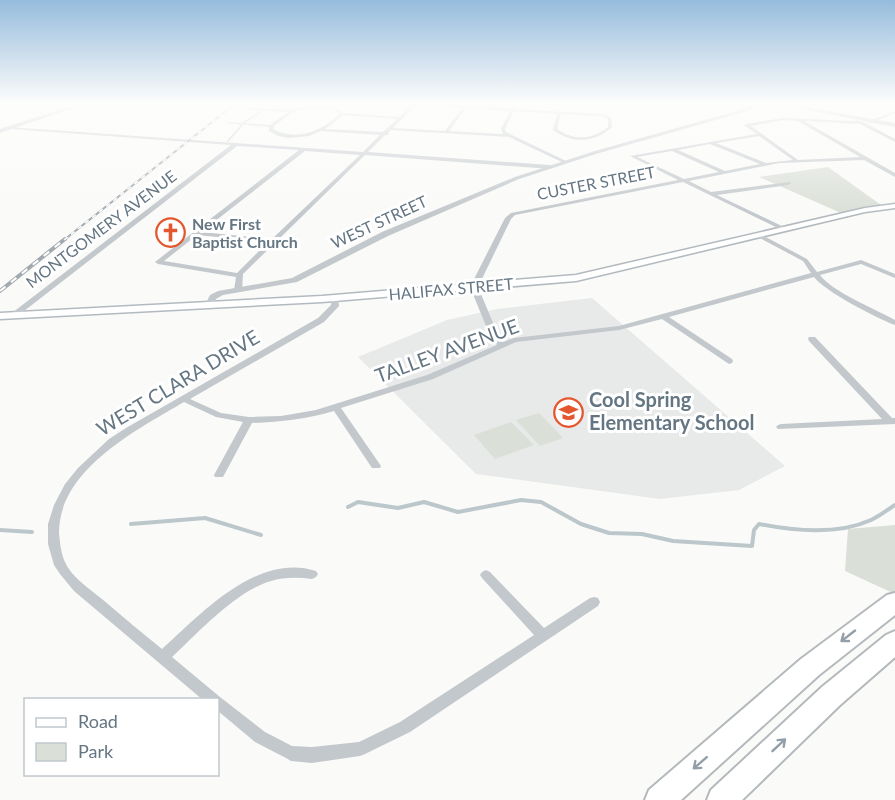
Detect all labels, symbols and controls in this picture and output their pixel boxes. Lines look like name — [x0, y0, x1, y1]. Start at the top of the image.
street label: CUSTER STREET — [535, 162, 657, 203]
street label: MONTGOMERY AVENUE — [22, 166, 180, 291]
street label: WEST STREET — [328, 191, 430, 252]
place label: New First Baptist Church — [192, 214, 298, 251]
church icon: New First Baptist Church — [155, 217, 187, 249]
street label: HALIFAX STREET — [388, 274, 515, 303]
street label: TALLEY AVENUE — [371, 313, 522, 387]
street label: WEST CLARA DRIVE — [92, 324, 263, 440]
place label: Cool Spring Elementary School — [589, 387, 754, 434]
school or university icon: Cool Spring Elementary School — [552, 396, 584, 428]
one-way arrow — [840, 630, 856, 643]
legend — [24, 698, 219, 776]
text: Road — [78, 710, 118, 732]
one-way arrow — [771, 738, 786, 753]
text: Park — [78, 740, 114, 762]
one-way arrow — [693, 756, 708, 770]

